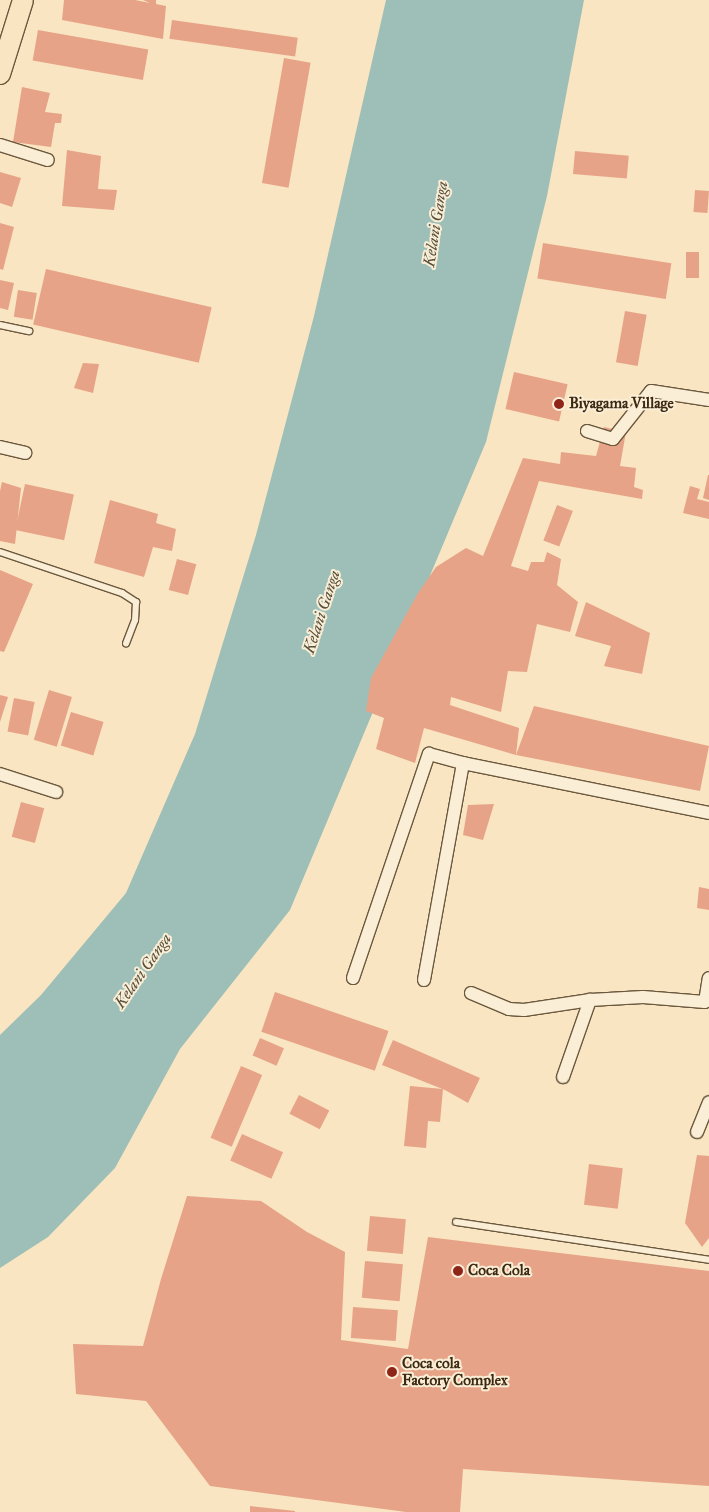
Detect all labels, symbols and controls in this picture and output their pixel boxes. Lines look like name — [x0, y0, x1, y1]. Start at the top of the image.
water label: Kelani Ganga — [420, 180, 452, 268]
place label: Biyagama Village — [569, 395, 674, 413]
marker: Biyagama Village — [553, 398, 565, 410]
water label: Kelani Ganga — [300, 568, 344, 656]
water label: Kelani Ganga — [110, 930, 176, 1012]
place label: Coca Cola — [468, 1262, 530, 1280]
marker: Coca Cola — [452, 1265, 464, 1277]
place label: Coca cola Factory Complex — [402, 1354, 508, 1389]
marker: Coca cola Factory Complex — [386, 1366, 398, 1378]

